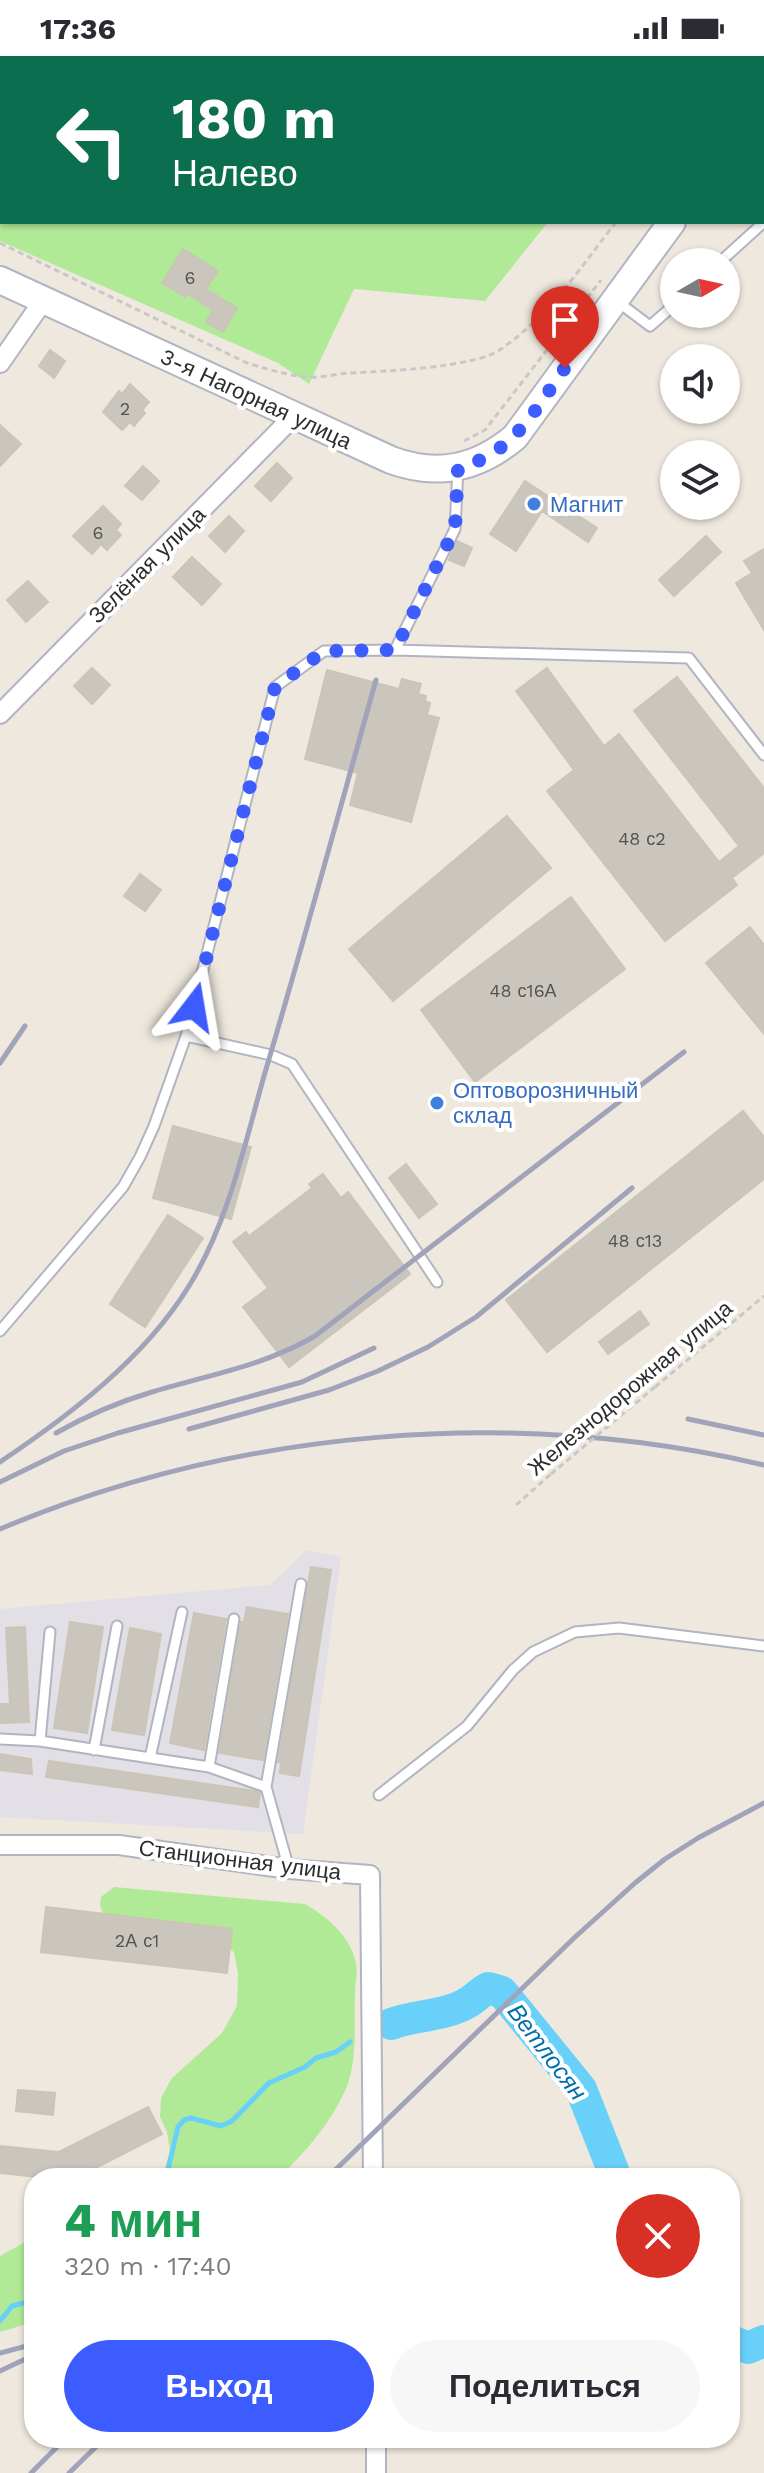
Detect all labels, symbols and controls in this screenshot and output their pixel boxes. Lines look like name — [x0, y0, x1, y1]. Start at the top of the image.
text: 17:36 — [40, 11, 116, 46]
text: 180 m — [172, 86, 336, 152]
icon: left — [40, 88, 144, 192]
text: Налево — [172, 153, 298, 195]
north arrow — [660, 248, 740, 328]
map controls — [660, 248, 740, 520]
house number: 6 — [185, 267, 195, 288]
pin — [531, 286, 599, 368]
icon: arrive — [543, 298, 587, 342]
street label: 3-я Нагорная улица — [157, 344, 356, 455]
button: sound — [660, 344, 740, 424]
house number: 2 — [120, 398, 130, 419]
button: layers — [660, 440, 740, 520]
place label: Магнит — [550, 492, 623, 517]
marker: Магнит — [525, 495, 543, 513]
street label: Зелёная улица — [84, 501, 211, 628]
house number: 6 — [93, 522, 103, 543]
house number: 48 с2 — [618, 828, 666, 849]
position arrow — [152, 965, 236, 1049]
house number: 48 с16А — [489, 980, 557, 1001]
place label: Оптоворозничный склад — [453, 1078, 638, 1128]
marker: Оптоворозничный склад — [428, 1094, 446, 1112]
house number: 48 с13 — [608, 1230, 662, 1251]
street label: Железнодорожная улица — [523, 1295, 738, 1481]
street label: Станционная улица — [137, 1835, 343, 1885]
house number: 2А с1 — [115, 1930, 159, 1951]
water label: Ветлосян — [502, 1998, 592, 2106]
text: 4 мин — [64, 2192, 202, 2249]
button: close — [616, 2194, 700, 2278]
text: 320 m · 17:40 — [64, 2251, 232, 2281]
button: Выход — [64, 2340, 374, 2432]
button: Поделиться — [390, 2340, 700, 2432]

